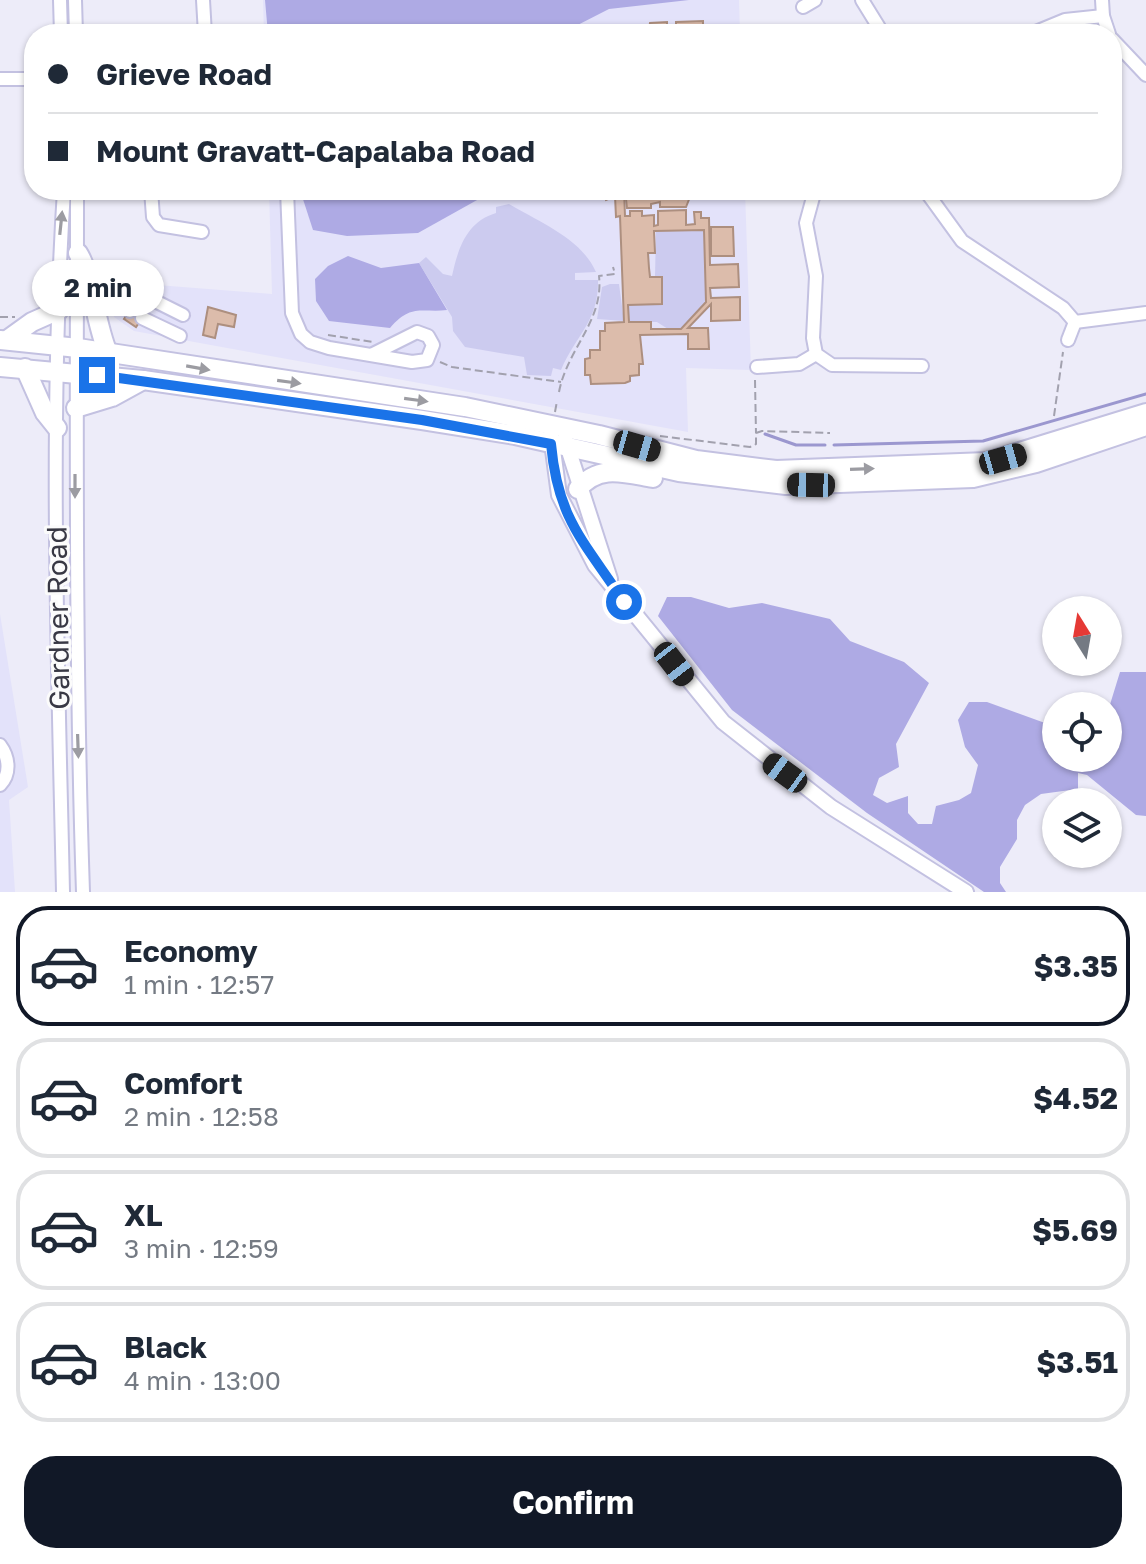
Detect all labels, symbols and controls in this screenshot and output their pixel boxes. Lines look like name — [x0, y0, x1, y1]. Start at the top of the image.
text: Grieve Road — [96, 56, 272, 92]
text: Mount Gravatt-Capalaba Road — [96, 133, 535, 169]
one-way arrow — [54, 210, 67, 235]
callout: 2 min — [31, 259, 163, 315]
text: 2 min — [64, 272, 132, 303]
route end — [79, 357, 115, 393]
one-way arrow — [186, 362, 211, 375]
one-way arrow — [277, 376, 302, 389]
one-way arrow — [404, 394, 429, 407]
car — [611, 428, 663, 464]
car — [977, 441, 1029, 477]
one-way arrow — [850, 462, 875, 475]
car — [787, 473, 835, 497]
one-way arrow — [69, 474, 81, 499]
street label: Gardner Road — [39, 526, 76, 710]
route start — [606, 584, 642, 620]
north arrow — [1042, 596, 1122, 676]
map controls — [1042, 596, 1122, 868]
car — [650, 638, 698, 690]
button: locate — [1042, 692, 1122, 772]
one-way arrow — [71, 734, 84, 759]
car — [759, 749, 811, 797]
button: layers — [1042, 788, 1122, 868]
icon: car — [28, 930, 100, 1002]
text: Economy — [124, 933, 258, 969]
text: $3.35 — [1033, 948, 1118, 984]
text: 1 min · 12:57 — [124, 969, 274, 1000]
icon: car — [28, 1062, 100, 1134]
text: Comfort — [124, 1065, 243, 1101]
text: $4.52 — [1033, 1080, 1118, 1116]
text: 2 min · 12:58 — [124, 1101, 279, 1132]
icon: car — [28, 1194, 100, 1266]
text: XL — [124, 1197, 163, 1233]
text: $5.69 — [1032, 1212, 1118, 1248]
text: 3 min · 12:59 — [124, 1233, 279, 1264]
icon: car — [28, 1326, 100, 1398]
text: Black — [124, 1329, 207, 1365]
text: $3.51 — [1036, 1344, 1118, 1380]
text: 4 min · 13:00 — [124, 1365, 281, 1396]
button: Confirm — [24, 1456, 1122, 1548]

